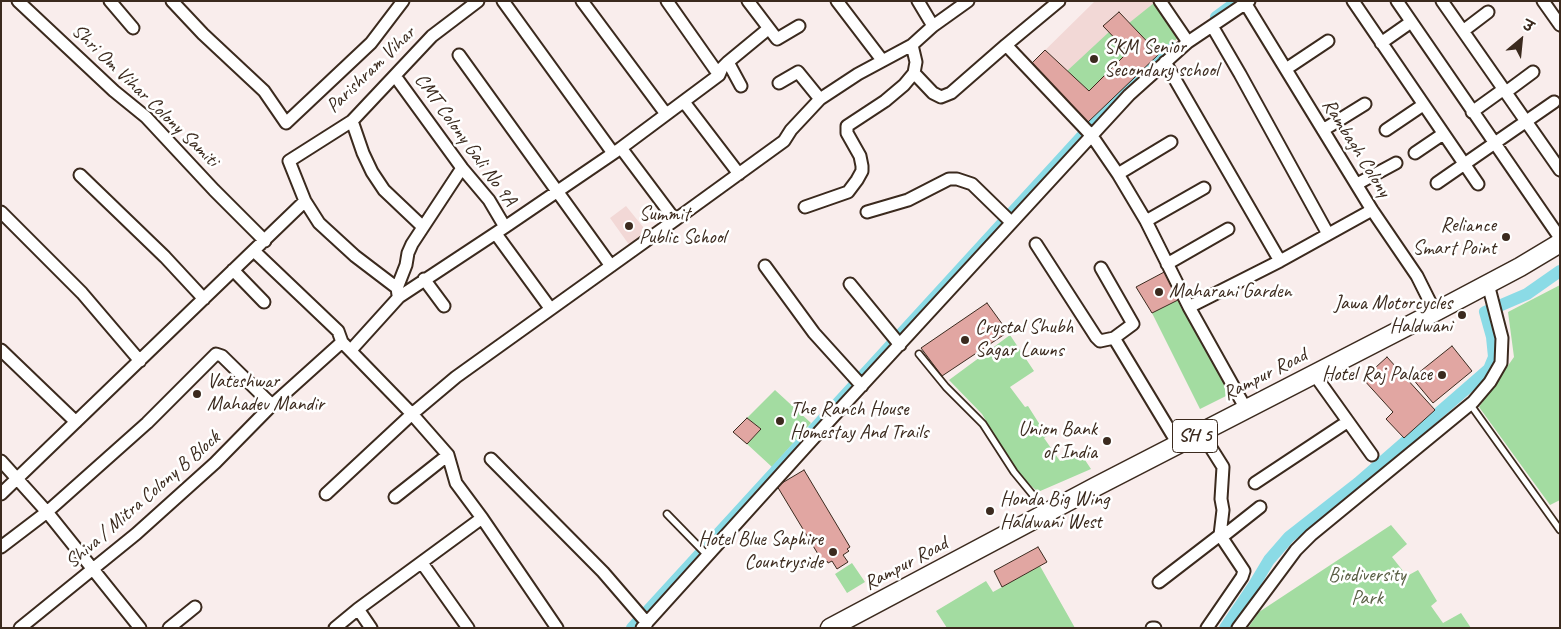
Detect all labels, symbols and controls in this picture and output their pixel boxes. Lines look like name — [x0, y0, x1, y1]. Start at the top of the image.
north arrow — [1496, 15, 1546, 65]
text: उ — [1520, 17, 1536, 36]
street label: Shri Om Vihar Colony Samiti — [66, 19, 224, 173]
street label: Parishram Vihar — [321, 22, 421, 118]
place label: SKM Senior Secondary school — [1104, 36, 1218, 83]
marker: SKM Senior Secondary school — [1088, 53, 1100, 65]
street label: CMT Colony Gali No 9A — [409, 69, 521, 211]
street label: Rambagh Colony — [1316, 94, 1396, 202]
place label: Summit Public School — [639, 203, 726, 250]
place label: Reliance Smart Point — [1413, 214, 1496, 261]
marker: Summit Public School — [623, 220, 635, 232]
marker: Reliance Smart Point — [1500, 231, 1512, 243]
place label: Maharani Garden — [1169, 280, 1291, 304]
marker: Maharani Garden — [1153, 286, 1165, 298]
place label: Jawa Motorcycles Haldwani — [1334, 292, 1452, 339]
marker: Jawa Motorcycles Haldwani — [1456, 309, 1468, 321]
place label: Crystal Shubh Sagar Lawns — [975, 316, 1073, 363]
marker: Crystal Shubh Sagar Lawns — [959, 334, 971, 346]
street label: Rampur Road — [1219, 344, 1311, 406]
place label: Hotel Raj Palace — [1322, 363, 1432, 387]
marker: Hotel Raj Palace — [1436, 369, 1448, 381]
place label: Vateshwar Mahadev Mandir — [207, 370, 324, 417]
marker: Vateshwar Mahadev Mandir — [191, 388, 203, 400]
place label: The Ranch House Homestay And Trails — [790, 398, 928, 445]
marker: The Ranch House Homestay And Trails — [774, 415, 786, 427]
place label: Union Bank of India — [1018, 418, 1097, 465]
road number: SH 5 — [1172, 420, 1218, 452]
street label: Shiva / Mitra Colony B Block — [61, 426, 225, 574]
marker: Union Bank of India — [1101, 435, 1113, 447]
place label: Honda Big Wing Haldwani West — [1000, 488, 1109, 535]
marker: Honda Big Wing Haldwani West — [984, 505, 996, 517]
place label: Hotel Blue Saphire Countryside — [698, 528, 823, 575]
street label: Rampur Road — [860, 532, 952, 596]
marker: Hotel Blue Saphire Countryside — [827, 546, 839, 558]
park label: Biodiversity Park — [1328, 564, 1406, 611]

